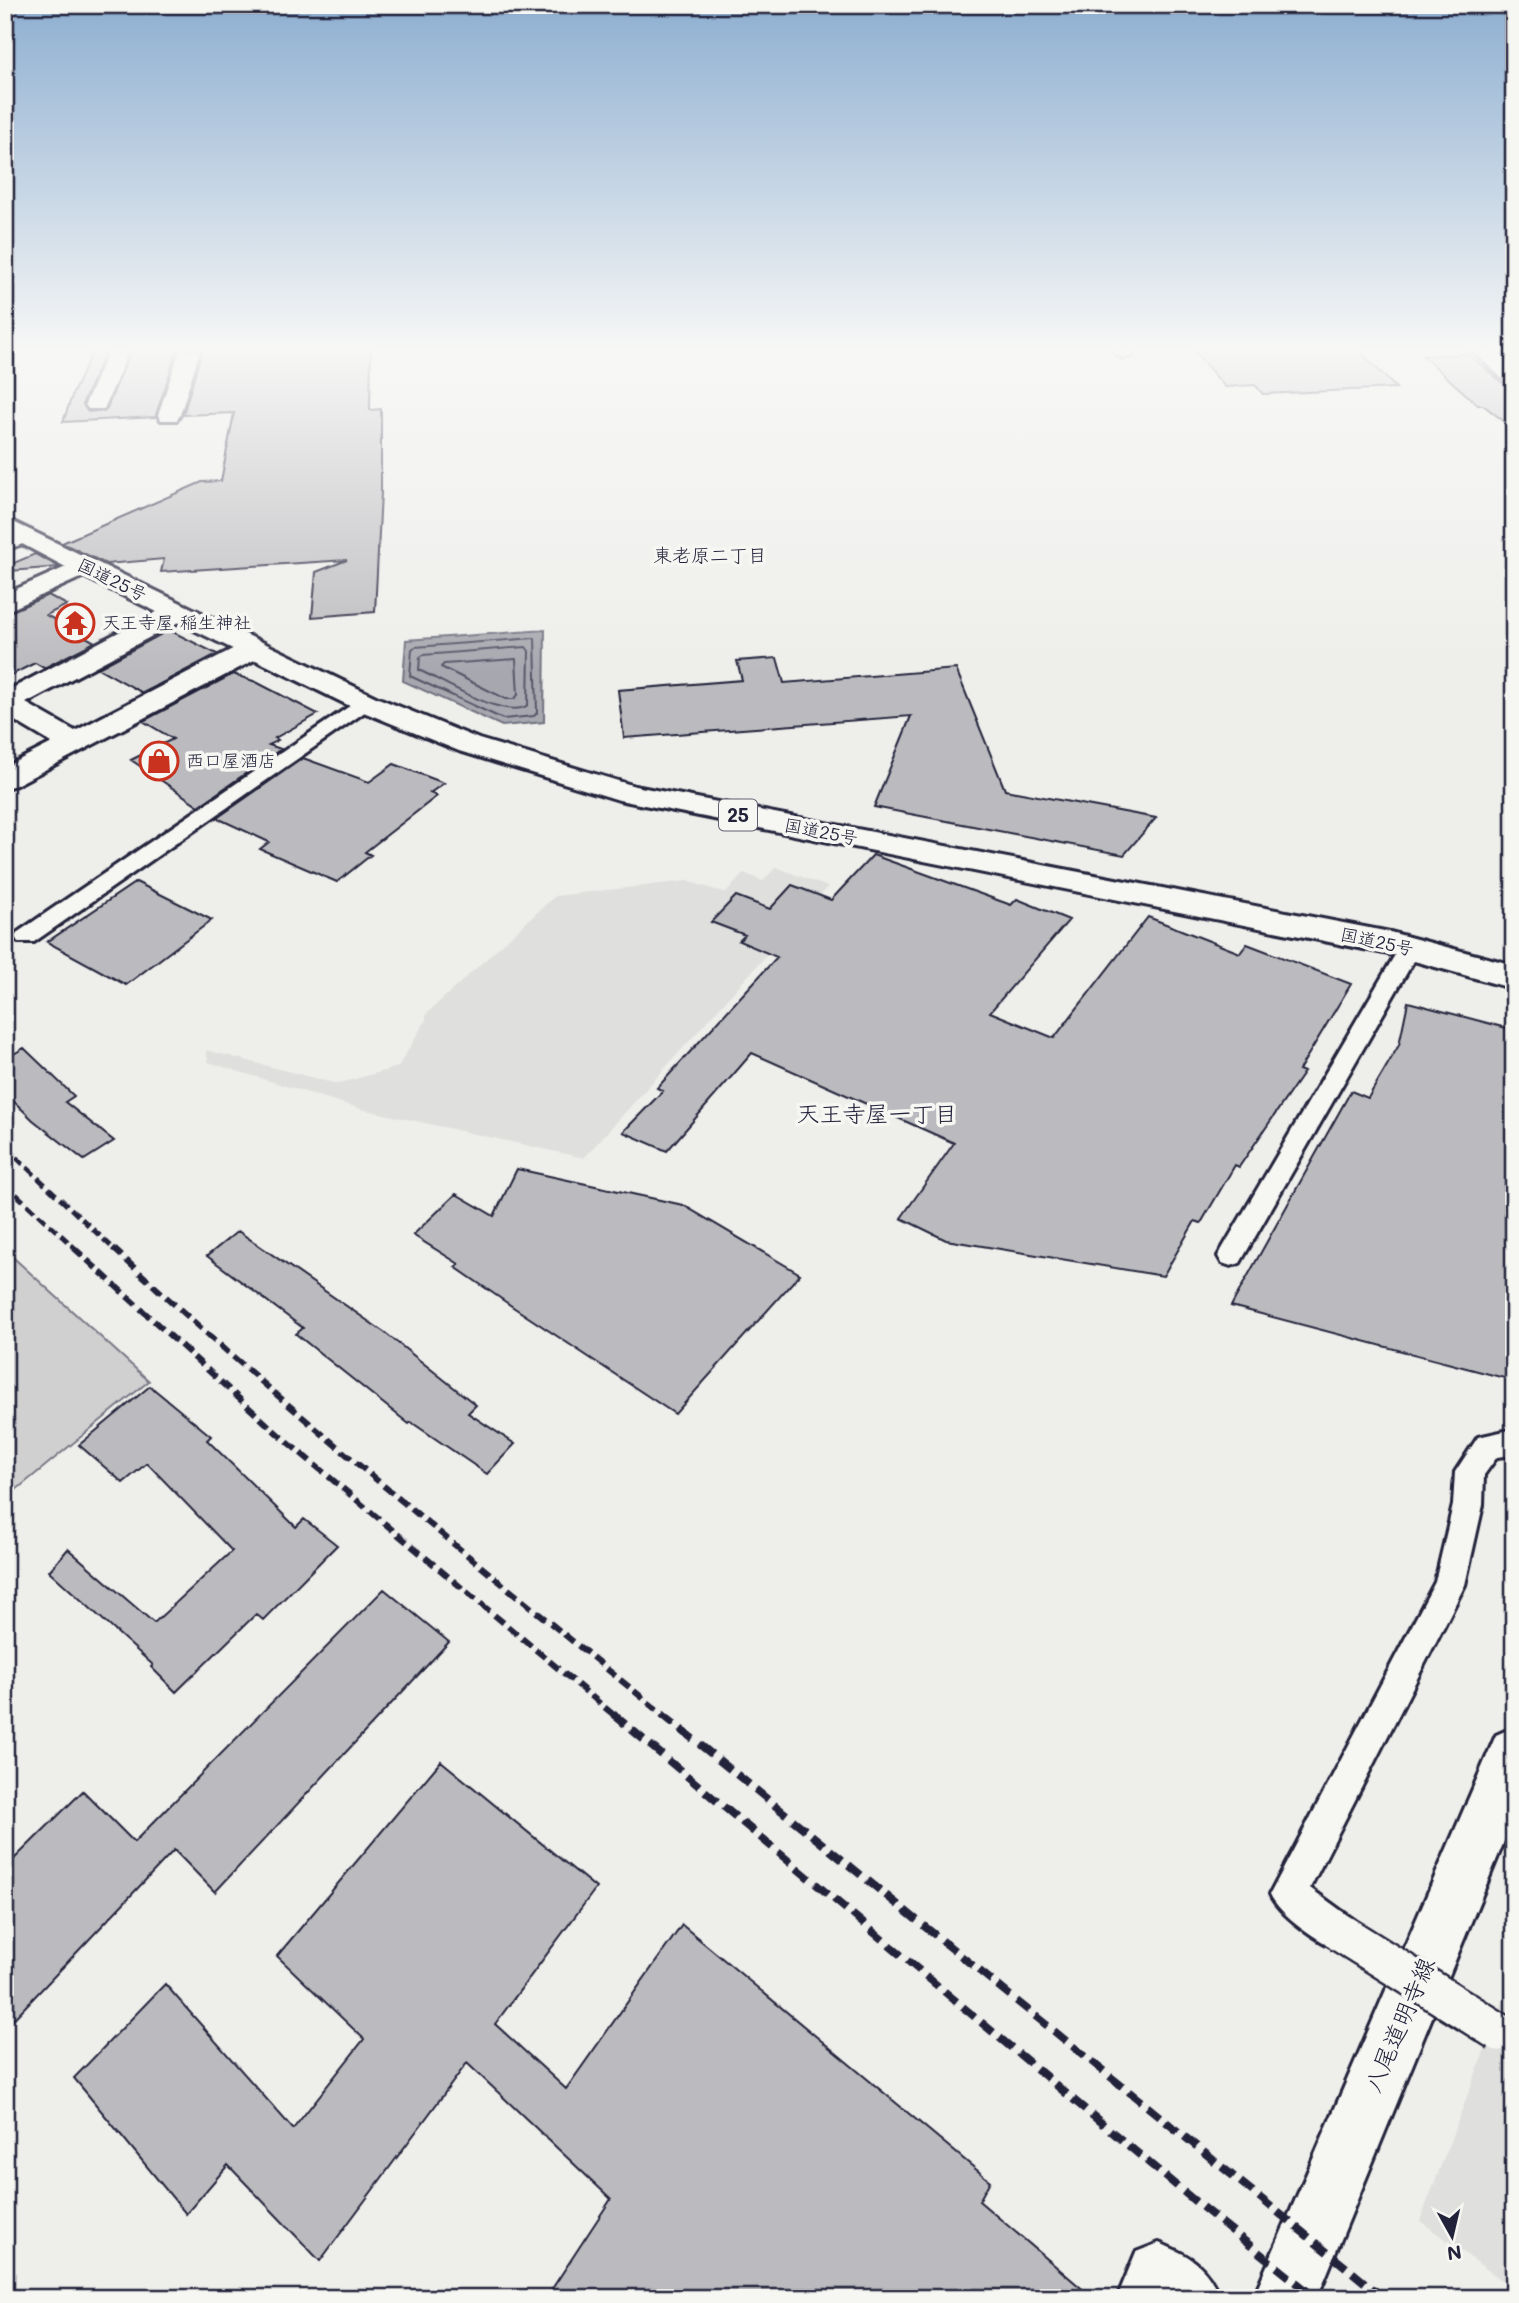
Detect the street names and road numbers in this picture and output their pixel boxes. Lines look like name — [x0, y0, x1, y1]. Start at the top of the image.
street label: 国道25号 — [74, 552, 151, 606]
road number: 25 — [719, 800, 757, 830]
street label: 国道25号 — [782, 812, 860, 850]
street label: 国道25号 — [1338, 922, 1416, 961]
street label: 八尾道明寺線 — [1356, 1952, 1441, 2097]

